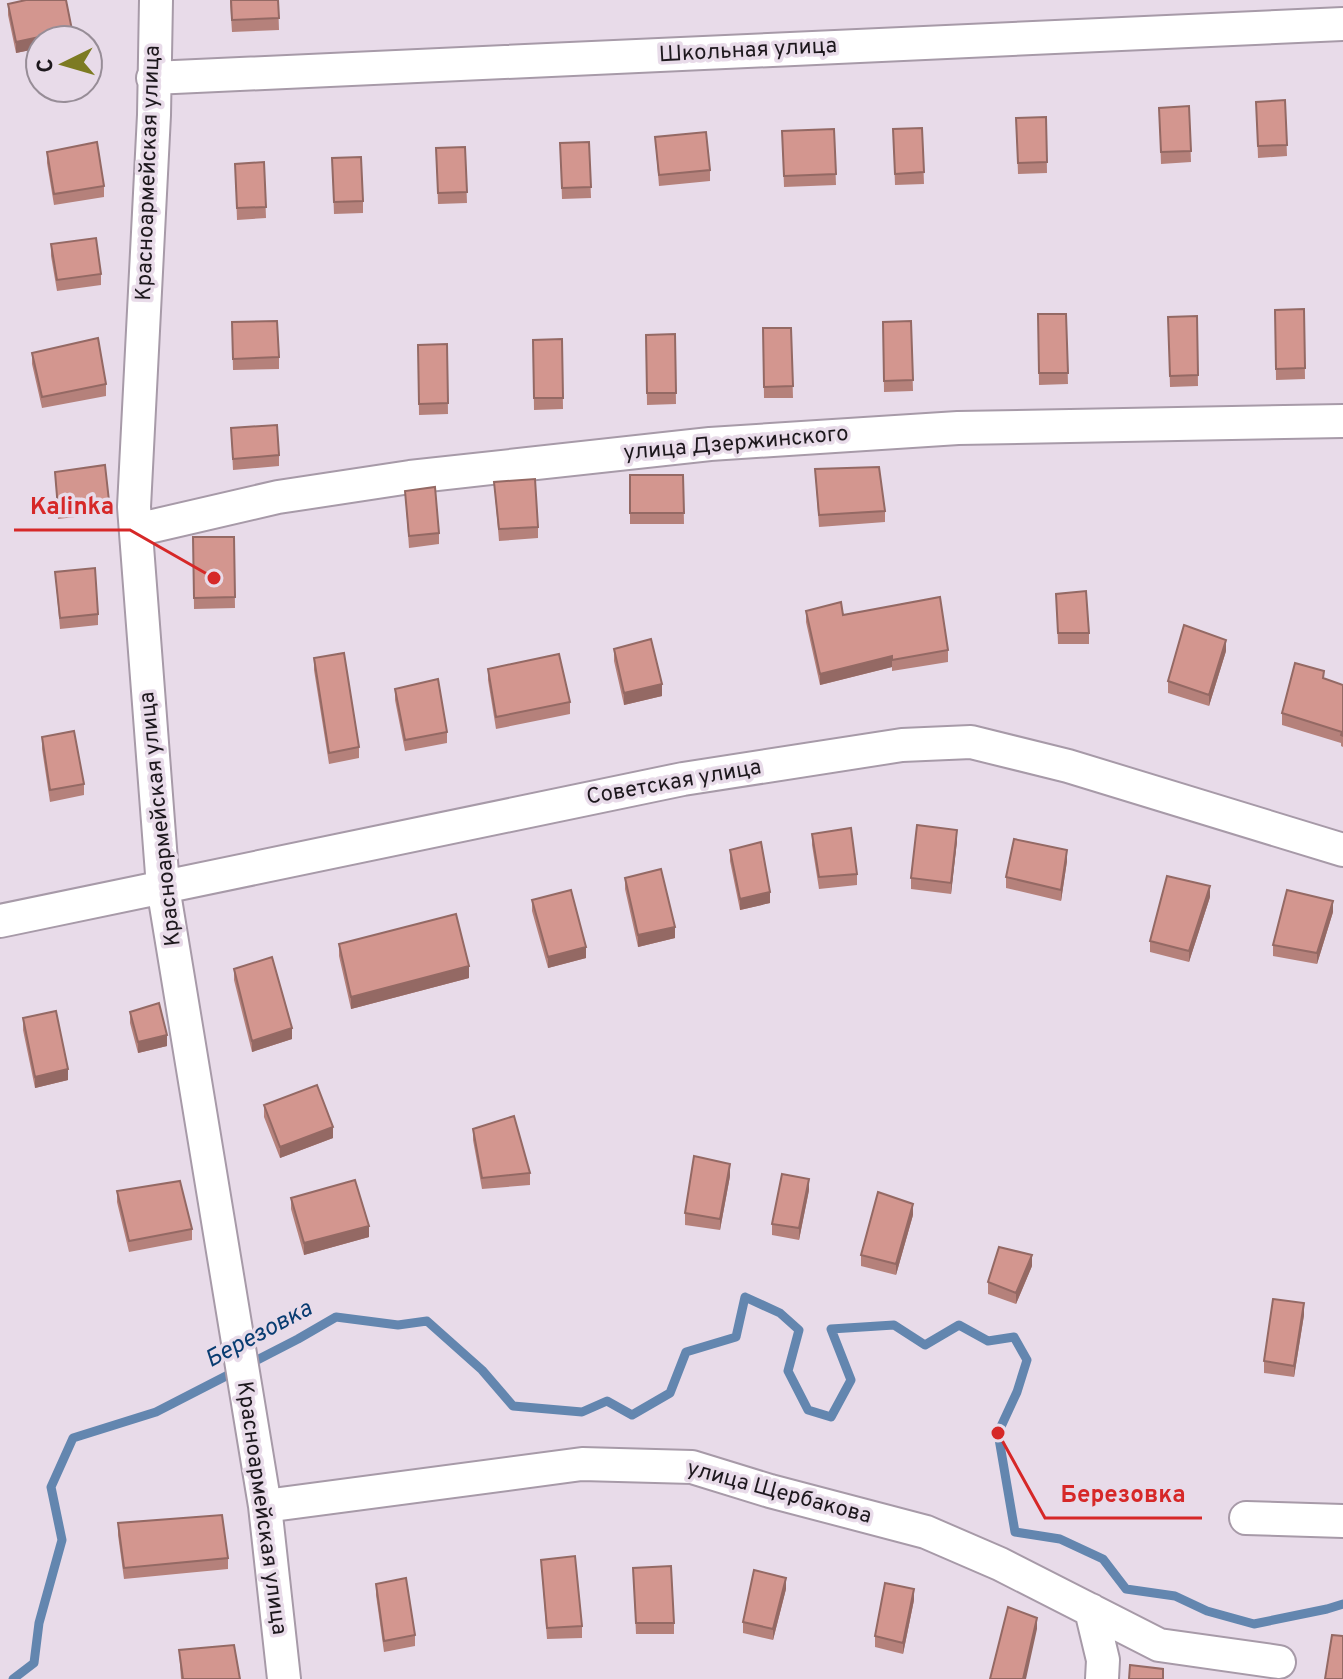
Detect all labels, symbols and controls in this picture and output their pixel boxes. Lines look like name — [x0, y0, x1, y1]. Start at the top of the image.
north arrow — [24, 24, 104, 104]
street label: Школьная улица — [658, 33, 838, 69]
street label: Красноармейская улица — [131, 45, 167, 301]
text: С — [33, 57, 61, 74]
street label: улица Дзержинского — [622, 421, 850, 467]
callout: Kalinka — [14, 482, 130, 530]
text: Kalinka — [30, 493, 114, 523]
street label: Красноармейская улица — [134, 690, 188, 948]
street label: Советская улица — [584, 754, 764, 812]
water label: Березовка — [200, 1294, 318, 1376]
street label: Красноармейская улица — [230, 1380, 292, 1636]
street label: улица Щербакова — [684, 1455, 874, 1531]
callout: Березовка — [1045, 1470, 1202, 1518]
text: Березовка — [1060, 1481, 1186, 1511]

